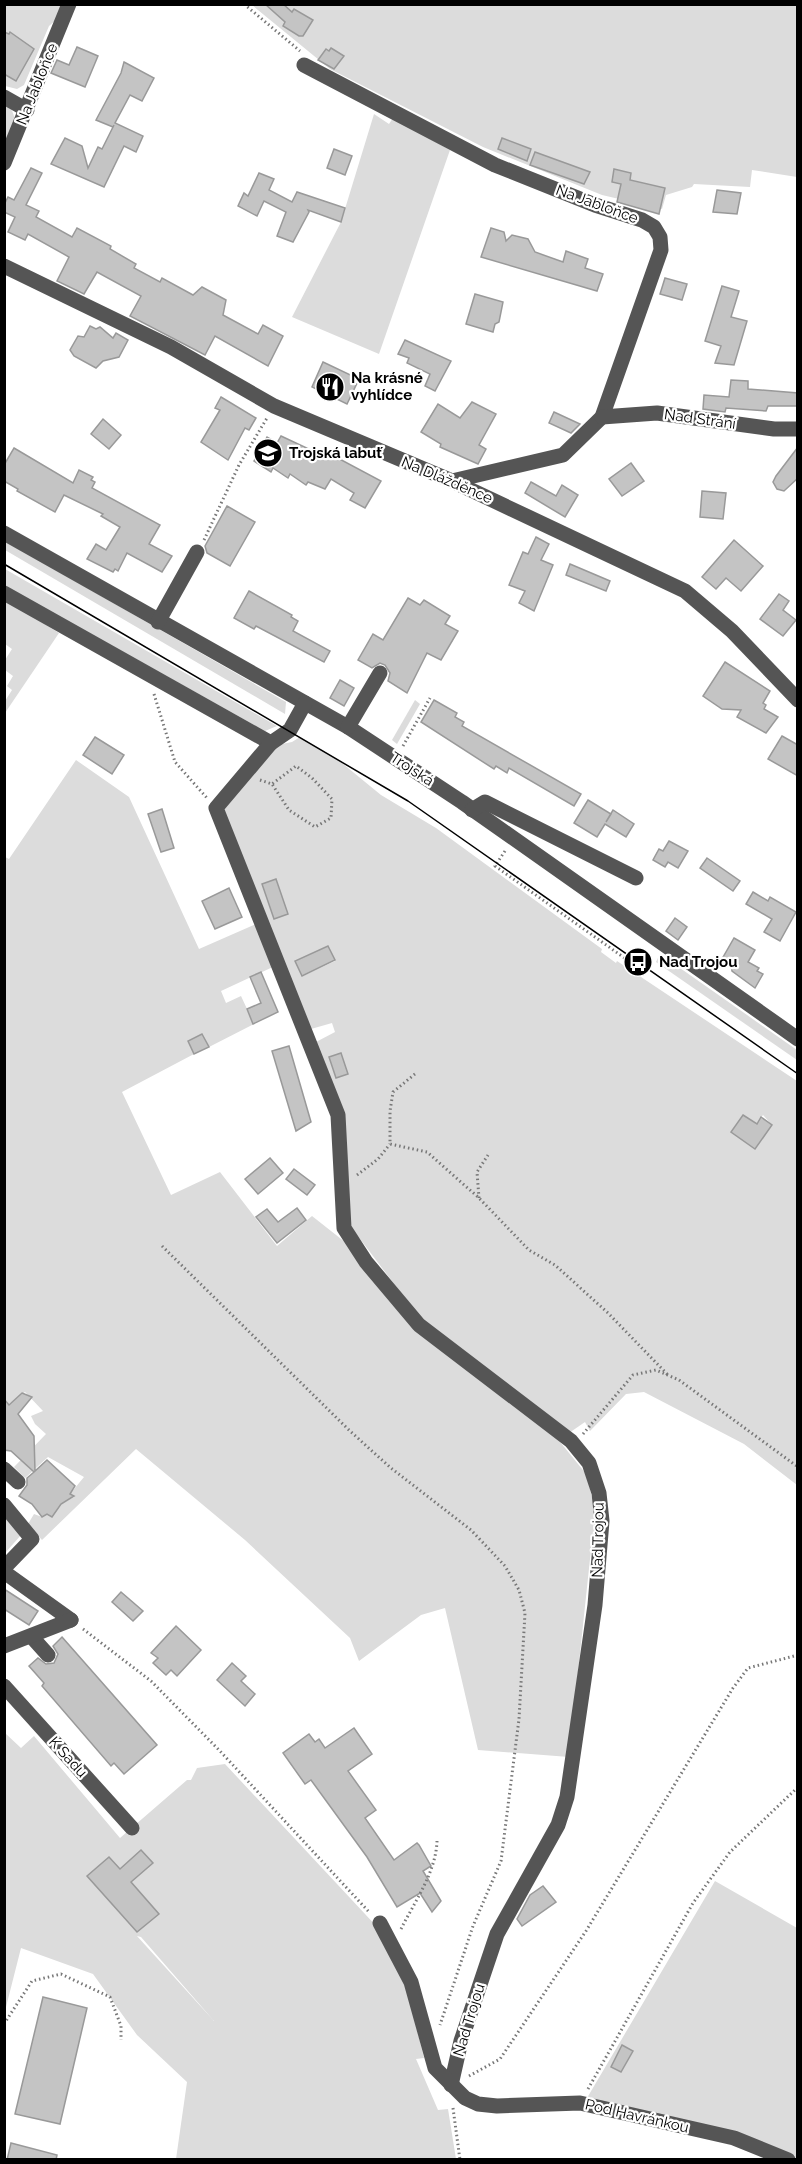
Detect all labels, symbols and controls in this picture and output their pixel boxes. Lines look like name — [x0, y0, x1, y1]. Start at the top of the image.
street label: Na Jabloňce — [12, 40, 62, 127]
street label: Na Jabloňce — [553, 181, 641, 227]
place label: Na krásné vyhlídce — [351, 369, 423, 404]
restaurant icon: Na krásné vyhlídce — [314, 371, 346, 403]
street label: Nad Strání — [663, 405, 738, 433]
school or university icon: Trojská labuť — [252, 437, 284, 469]
place label: Trojská labuť — [289, 444, 383, 462]
street label: Na Dlážděnce — [399, 453, 496, 507]
street label: Trojská — [387, 748, 437, 790]
bus stop icon: Nad Trojou — [622, 946, 654, 978]
place label: Nad Trojou — [659, 953, 737, 971]
street label: Nad Trojou — [588, 1502, 608, 1578]
street label: K Sadu — [45, 1733, 91, 1781]
street label: Nad Trojou — [449, 1981, 489, 2059]
street label: Pod Havránkou — [583, 2095, 691, 2137]

